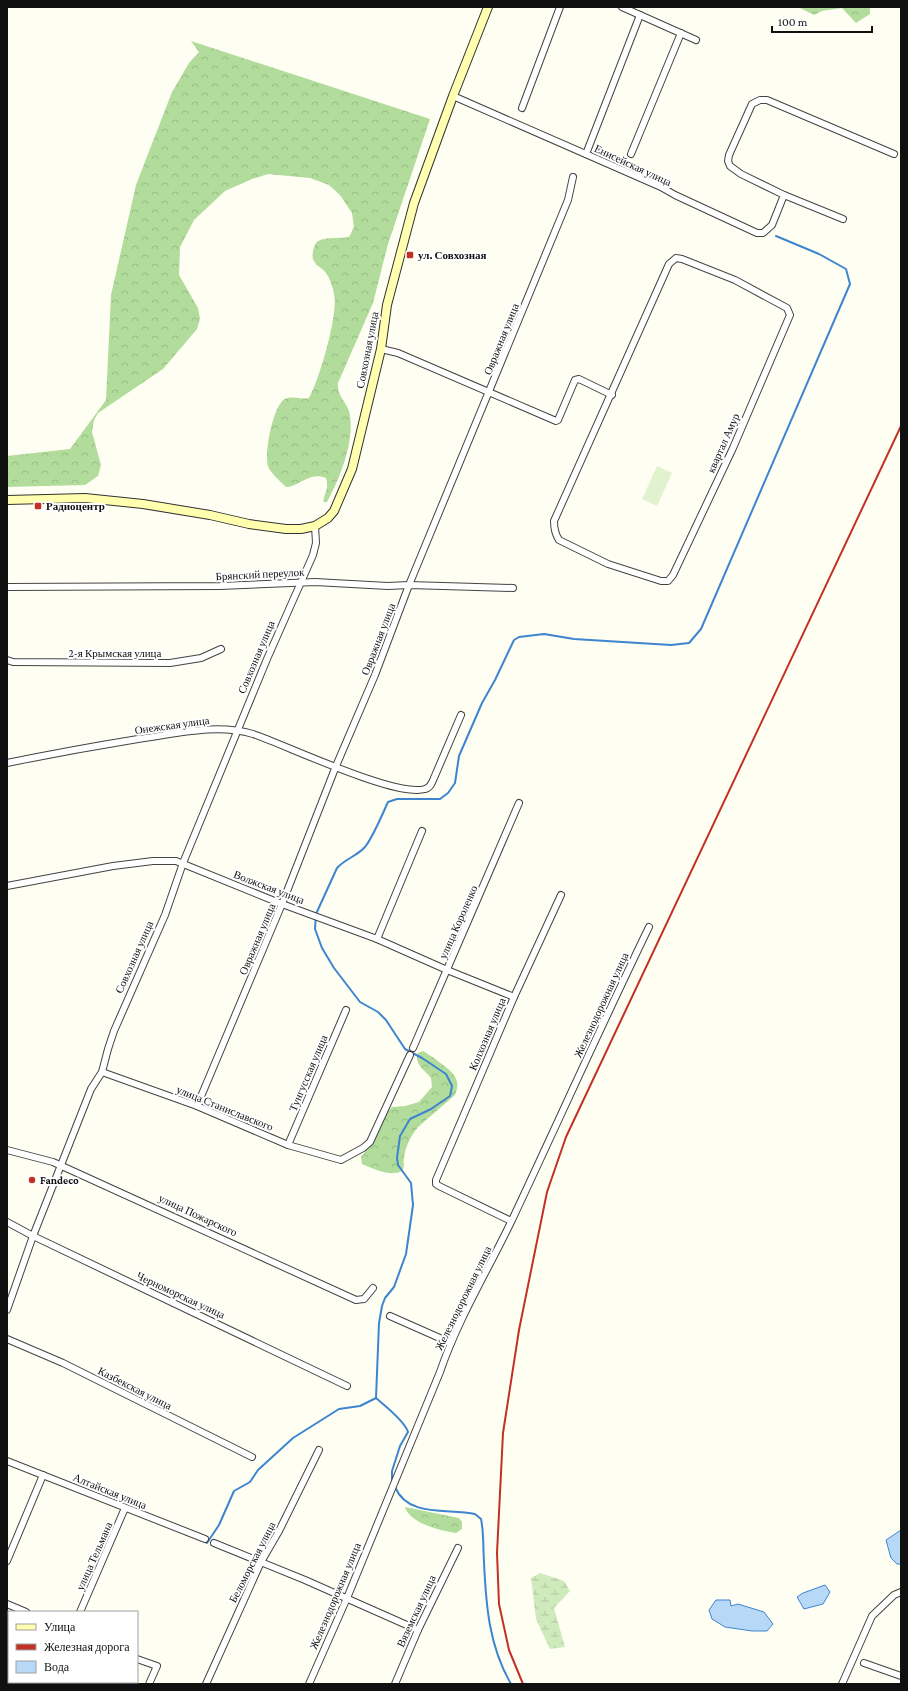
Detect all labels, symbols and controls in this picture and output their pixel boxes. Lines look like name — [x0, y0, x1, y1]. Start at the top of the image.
scale bar — [772, 8, 872, 34]
text: 100 m — [778, 15, 808, 29]
street label: Енисейская улица — [593, 142, 673, 188]
place label: ул. Совхозная — [418, 249, 487, 261]
marker: ул. Совхозная — [405, 250, 415, 260]
street label: Овражная улица — [481, 301, 521, 377]
street label: Совхозная улица — [354, 310, 380, 389]
street label: квартал Амур — [704, 411, 742, 475]
place label: Радиоцентр — [46, 500, 105, 512]
marker: Радиоцентр — [33, 501, 43, 511]
street label: Брянский переулок — [215, 566, 305, 582]
street label: Овражная улица — [359, 601, 397, 677]
street label: Совхозная улица — [235, 619, 277, 695]
street label: 2-я Крымская улица — [69, 647, 162, 659]
street label: Онежская улица — [134, 714, 210, 736]
street label: Волжская улица — [232, 868, 306, 906]
street label: улица Короленко — [436, 883, 480, 960]
street label: Овражная улица — [237, 901, 277, 976]
street label: Совхозная улица — [113, 919, 155, 995]
street label: Железнодорожная улица — [571, 950, 631, 1059]
street label: Колхозная улица — [466, 996, 508, 1072]
street label: Тунгусская улица — [287, 1033, 330, 1113]
street label: улица Станиславского — [175, 1083, 276, 1133]
place label: Fandeco — [40, 1174, 79, 1186]
marker: Fandeco — [27, 1175, 37, 1185]
street label: улица Пожарского — [157, 1192, 240, 1239]
street label: Железнодорожная улица — [432, 1244, 494, 1352]
street label: Черноморская улица — [135, 1269, 227, 1321]
street label: Казбекская улица — [96, 1364, 174, 1412]
street label: Алтайская улица — [71, 1471, 149, 1511]
street label: Беломорская улица — [226, 1519, 278, 1604]
street label: улица Тельмана — [74, 1520, 114, 1592]
street label: Железнодорожная улица — [307, 1541, 363, 1651]
street label: Вяземская улица — [394, 1573, 438, 1649]
legend — [8, 1611, 138, 1683]
text: Улица — [44, 1620, 76, 1634]
text: Железная дорога — [44, 1640, 130, 1654]
text: Вода — [44, 1660, 70, 1674]

